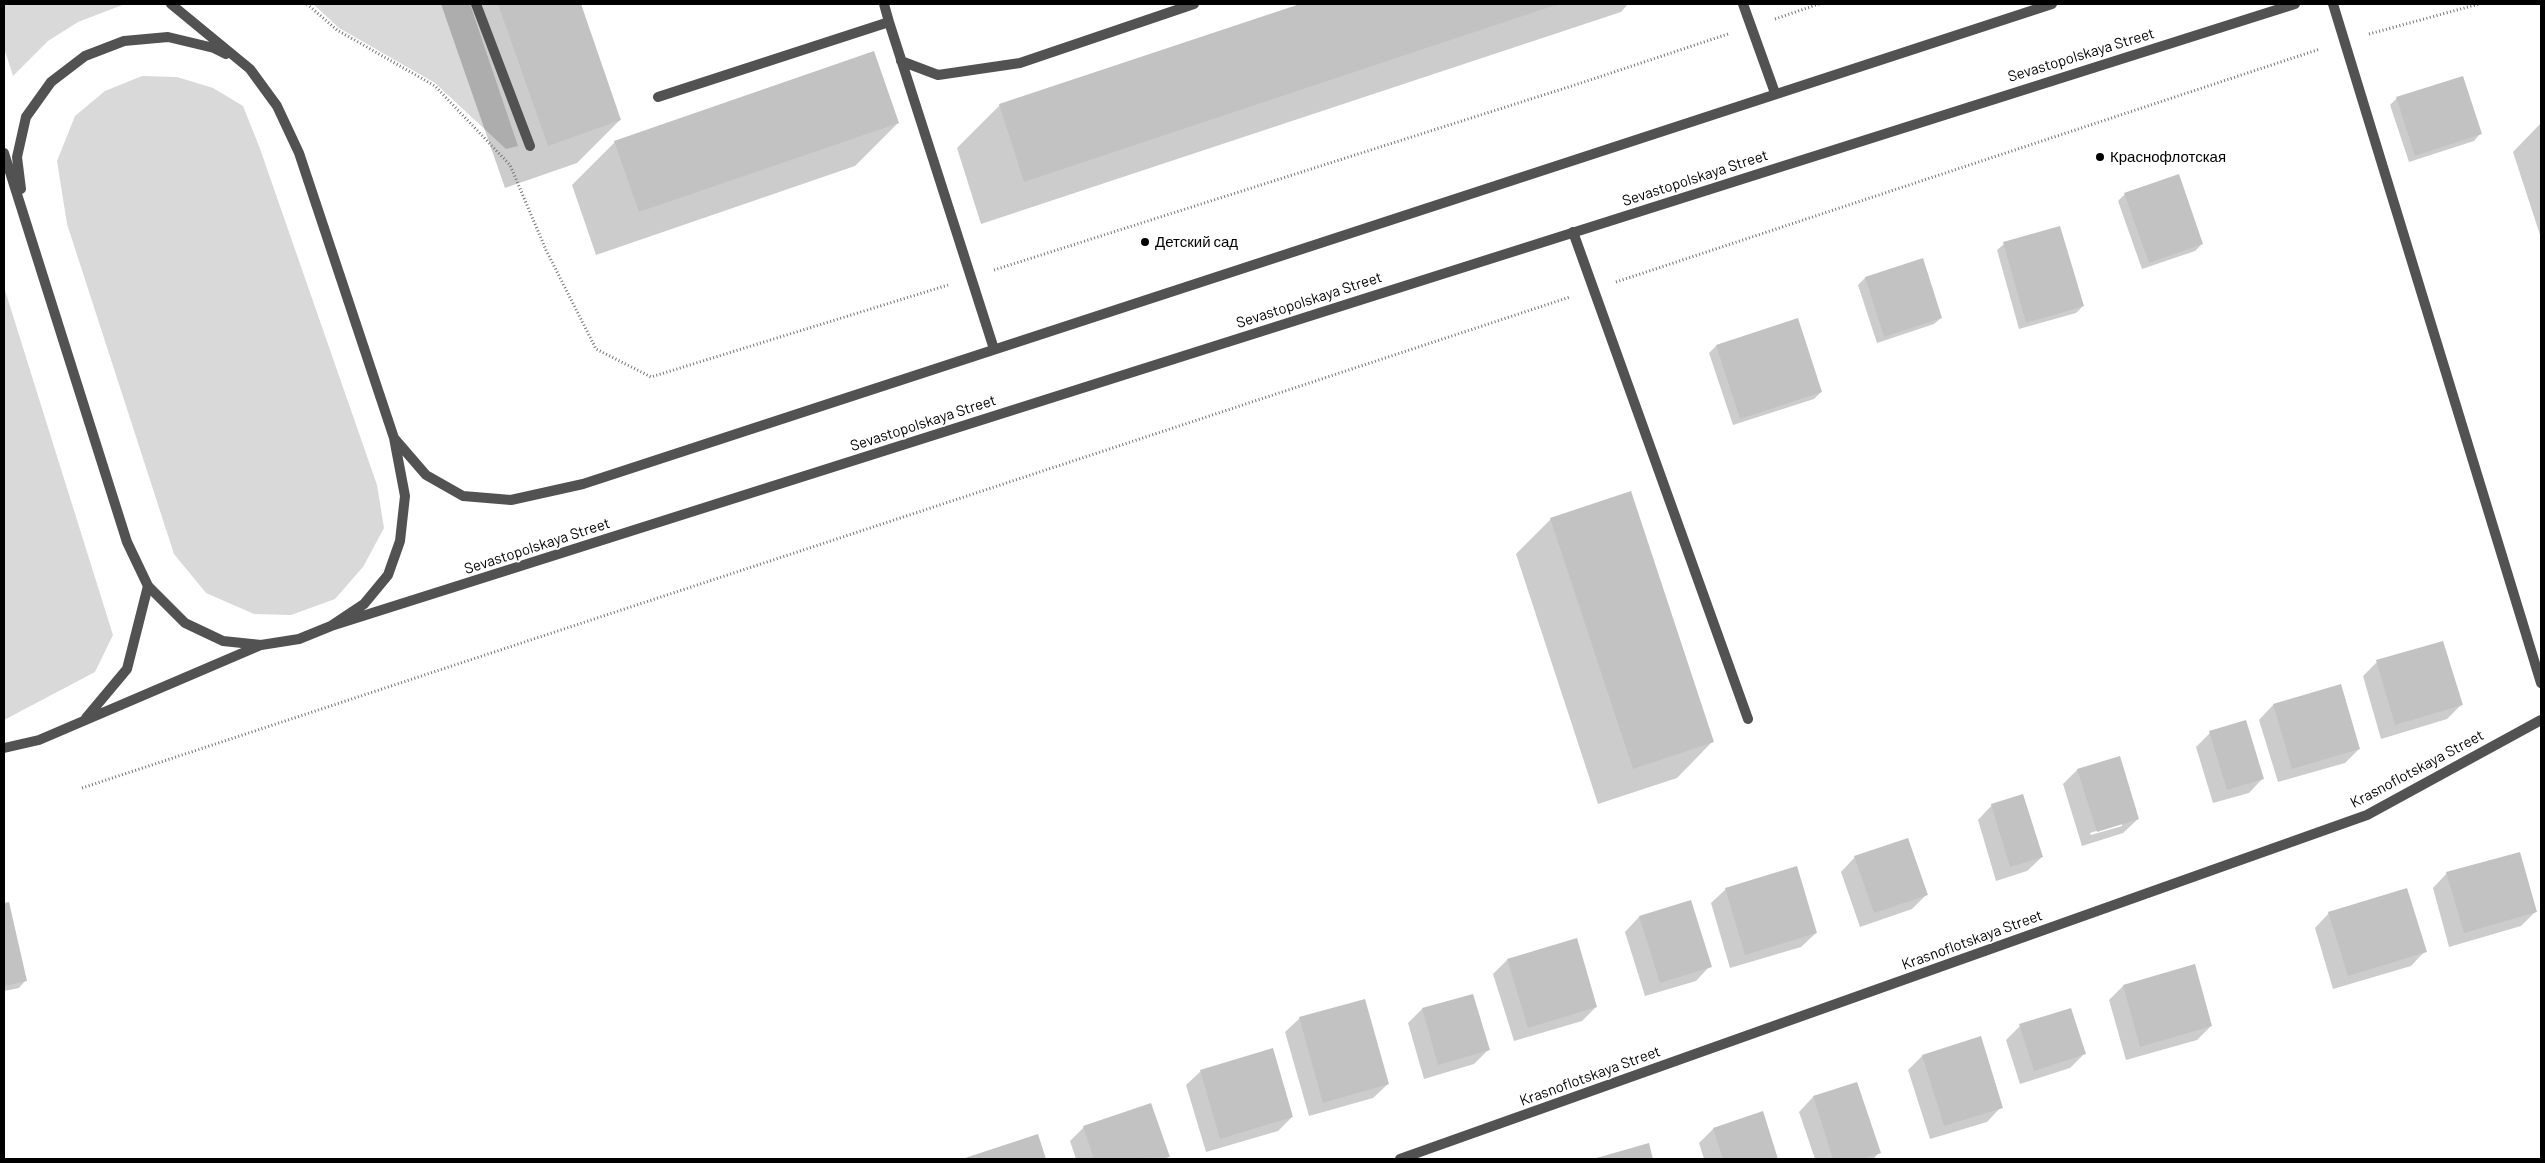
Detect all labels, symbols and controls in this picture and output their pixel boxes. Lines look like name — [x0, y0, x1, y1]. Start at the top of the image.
street label: Sevastopolskaya Street — [2006, 24, 2156, 86]
street label: Sevastopolskaya Street — [1620, 146, 1770, 210]
place label: Краснофлотская — [2110, 148, 2226, 166]
marker: Краснофлотская — [2094, 151, 2106, 163]
place label: Детский сад — [1155, 233, 1238, 251]
marker: Детский сад — [1139, 236, 1151, 248]
street label: Sevastopolskaya Street — [1234, 268, 1384, 332]
street label: Sevastopolskaya Street — [848, 391, 998, 455]
street label: Sevastopolskaya Street — [462, 514, 612, 578]
street label: Krasnoflotskaya Street — [2347, 726, 2487, 812]
street label: Krasnoflotskaya Street — [1899, 906, 2045, 974]
street label: Krasnoflotskaya Street — [1517, 1042, 1663, 1110]

